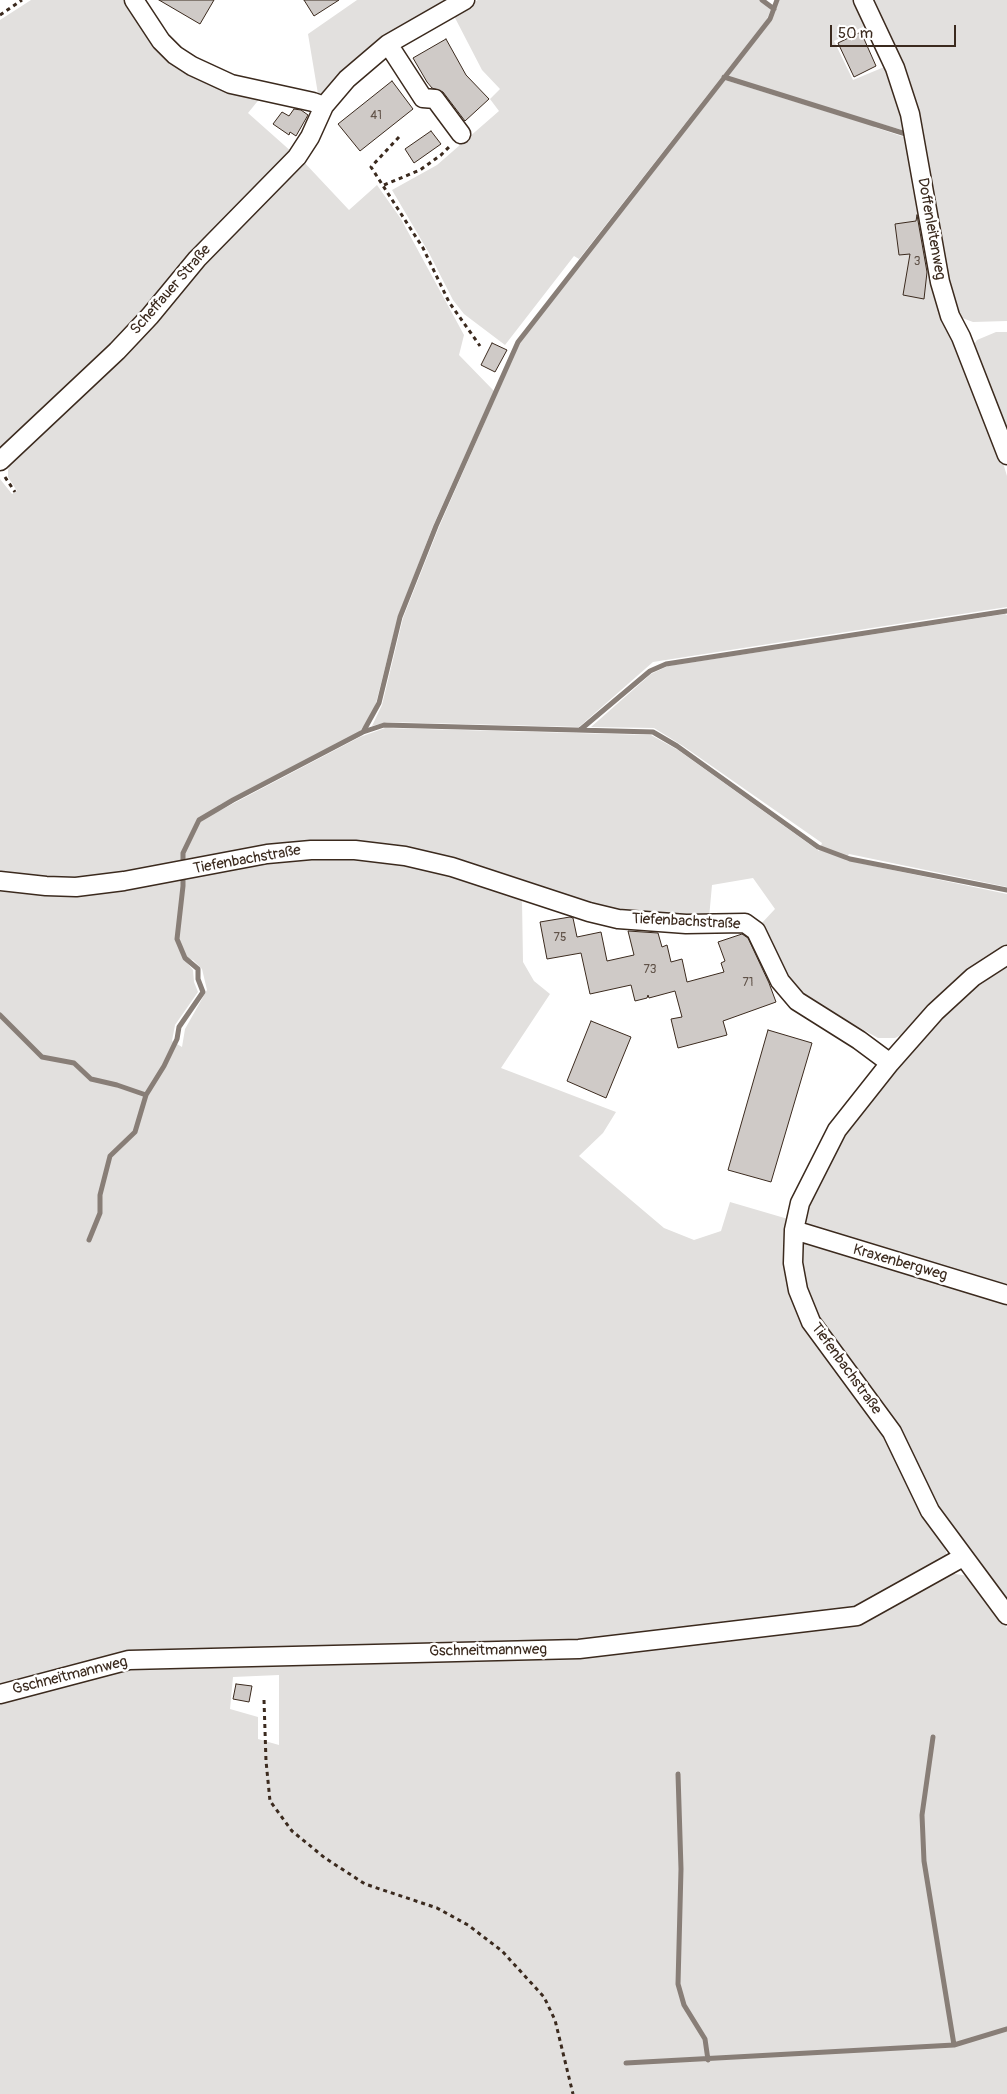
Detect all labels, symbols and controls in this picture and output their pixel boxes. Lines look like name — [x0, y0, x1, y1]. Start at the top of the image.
scale bar — [832, 15, 958, 47]
text: 50 m — [838, 24, 873, 43]
house number: 41 — [370, 109, 382, 123]
street label: Doffenleitenweg — [913, 177, 949, 281]
street label: Scheffauer Straße — [127, 241, 215, 339]
house number: 3 — [914, 255, 920, 269]
street label: Tiefenbachstraße — [192, 842, 302, 878]
street label: Tiefenbachstraße — [631, 910, 741, 934]
house number: 75 — [554, 931, 566, 945]
house number: 73 — [643, 963, 657, 977]
house number: 71 — [742, 976, 754, 990]
street label: Kraxenbergweg — [851, 1241, 949, 1285]
street label: Tiefenbachstraße — [807, 1320, 885, 1418]
street label: Gschneitmannweg — [429, 1641, 547, 1661]
street label: Gschneitmannweg — [11, 1653, 129, 1699]

